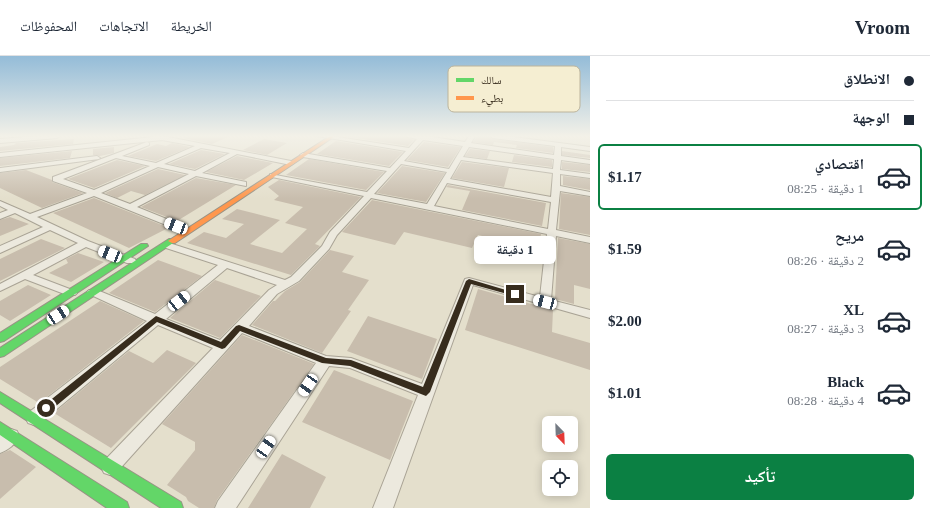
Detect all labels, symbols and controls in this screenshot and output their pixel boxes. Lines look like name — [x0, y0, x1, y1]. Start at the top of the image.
text: Vroom — [855, 17, 910, 38]
text: المحفوظات — [20, 19, 77, 34]
text: الاتجاهات — [99, 19, 149, 34]
text: الخريطة — [171, 19, 212, 34]
legend — [448, 66, 580, 112]
text: الانطلاق — [844, 71, 890, 87]
text: سالك — [481, 74, 501, 86]
text: بطيء — [481, 92, 503, 107]
text: الوجهة — [852, 110, 890, 126]
text: اقتصادي — [815, 156, 864, 172]
icon: car — [876, 159, 912, 195]
text: $1.17 — [608, 169, 642, 185]
text: 1 دقيقة · 08:25 — [787, 181, 864, 196]
car — [163, 216, 189, 236]
text: مريح — [835, 228, 864, 244]
icon: car — [876, 231, 912, 267]
callout: 1 دقيقة — [474, 236, 556, 264]
text: $1.59 — [608, 241, 642, 257]
text: 1 دقيقة — [496, 242, 534, 257]
car — [97, 244, 123, 264]
text: 2 دقيقة · 08:26 — [787, 253, 864, 268]
route end — [506, 285, 524, 303]
car — [166, 289, 192, 313]
car — [532, 293, 558, 311]
text: XL — [843, 302, 864, 318]
car — [45, 303, 71, 327]
icon: car — [876, 303, 912, 339]
text: $2.00 — [608, 313, 642, 329]
text: 3 دقيقة · 08:27 — [787, 321, 864, 336]
car — [296, 372, 320, 398]
text: Black — [827, 374, 864, 390]
icon: car — [876, 375, 912, 411]
text: $1.01 — [608, 385, 642, 401]
text: 4 دقيقة · 08:28 — [787, 393, 864, 408]
route start — [37, 399, 55, 417]
north arrow — [542, 416, 578, 452]
map controls — [542, 416, 578, 496]
car — [254, 434, 278, 460]
button: تأكيد — [606, 454, 914, 500]
button: locate — [542, 460, 578, 496]

